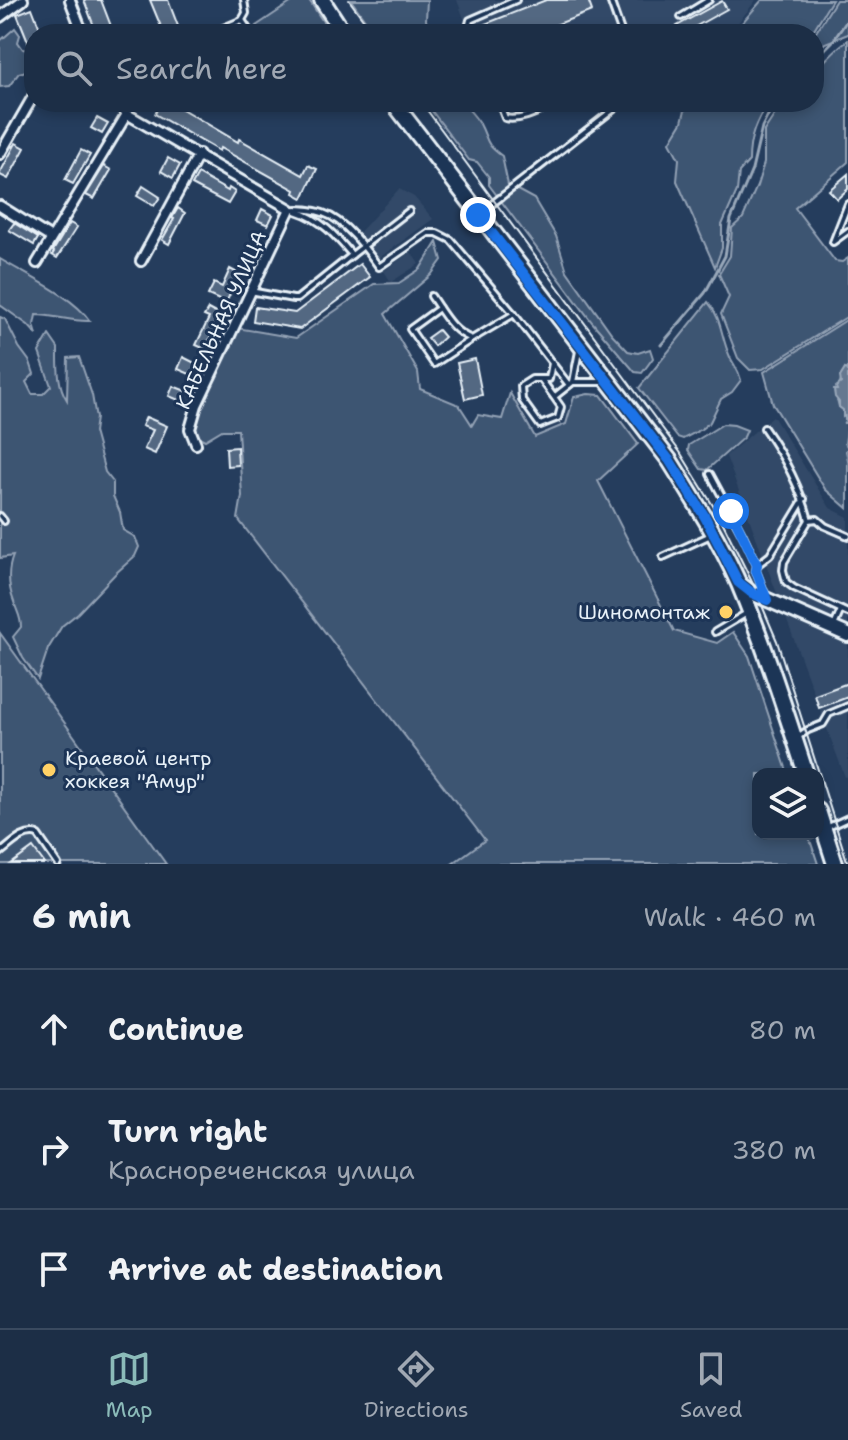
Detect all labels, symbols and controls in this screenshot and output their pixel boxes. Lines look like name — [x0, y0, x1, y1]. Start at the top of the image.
search box — [24, 24, 824, 112]
icon: search — [52, 46, 96, 90]
text: Search here — [116, 48, 287, 89]
route end — [460, 197, 496, 233]
street label: КАБЕЛЬНАЯ УЛИЦА — [170, 226, 272, 414]
route start — [713, 493, 749, 529]
place label: Шиномонтаж — [578, 599, 710, 625]
marker: Шиномонтаж — [717, 603, 735, 621]
place label: Краевой центр хоккея "Амур" — [65, 745, 211, 794]
marker: Краевой центр хоккея "Амур" — [40, 761, 58, 779]
map controls — [752, 768, 824, 840]
button: layers — [752, 768, 824, 840]
text: 6 min — [32, 893, 131, 939]
text: Walk · 460 m — [643, 899, 816, 934]
icon: ahead — [32, 1007, 76, 1051]
text: Continue — [108, 1009, 244, 1050]
text: 80 m — [749, 1012, 816, 1047]
text: Turn right — [108, 1111, 267, 1152]
icon: right — [32, 1127, 76, 1171]
text: 380 m — [731, 1132, 816, 1167]
text: Краснореченская улица — [108, 1152, 415, 1187]
icon: arrive — [32, 1247, 76, 1291]
text: Arrive at destination — [108, 1249, 443, 1290]
tab: Map — [106, 1347, 153, 1424]
tab: Directions — [364, 1347, 469, 1424]
tab: Saved — [680, 1347, 742, 1424]

